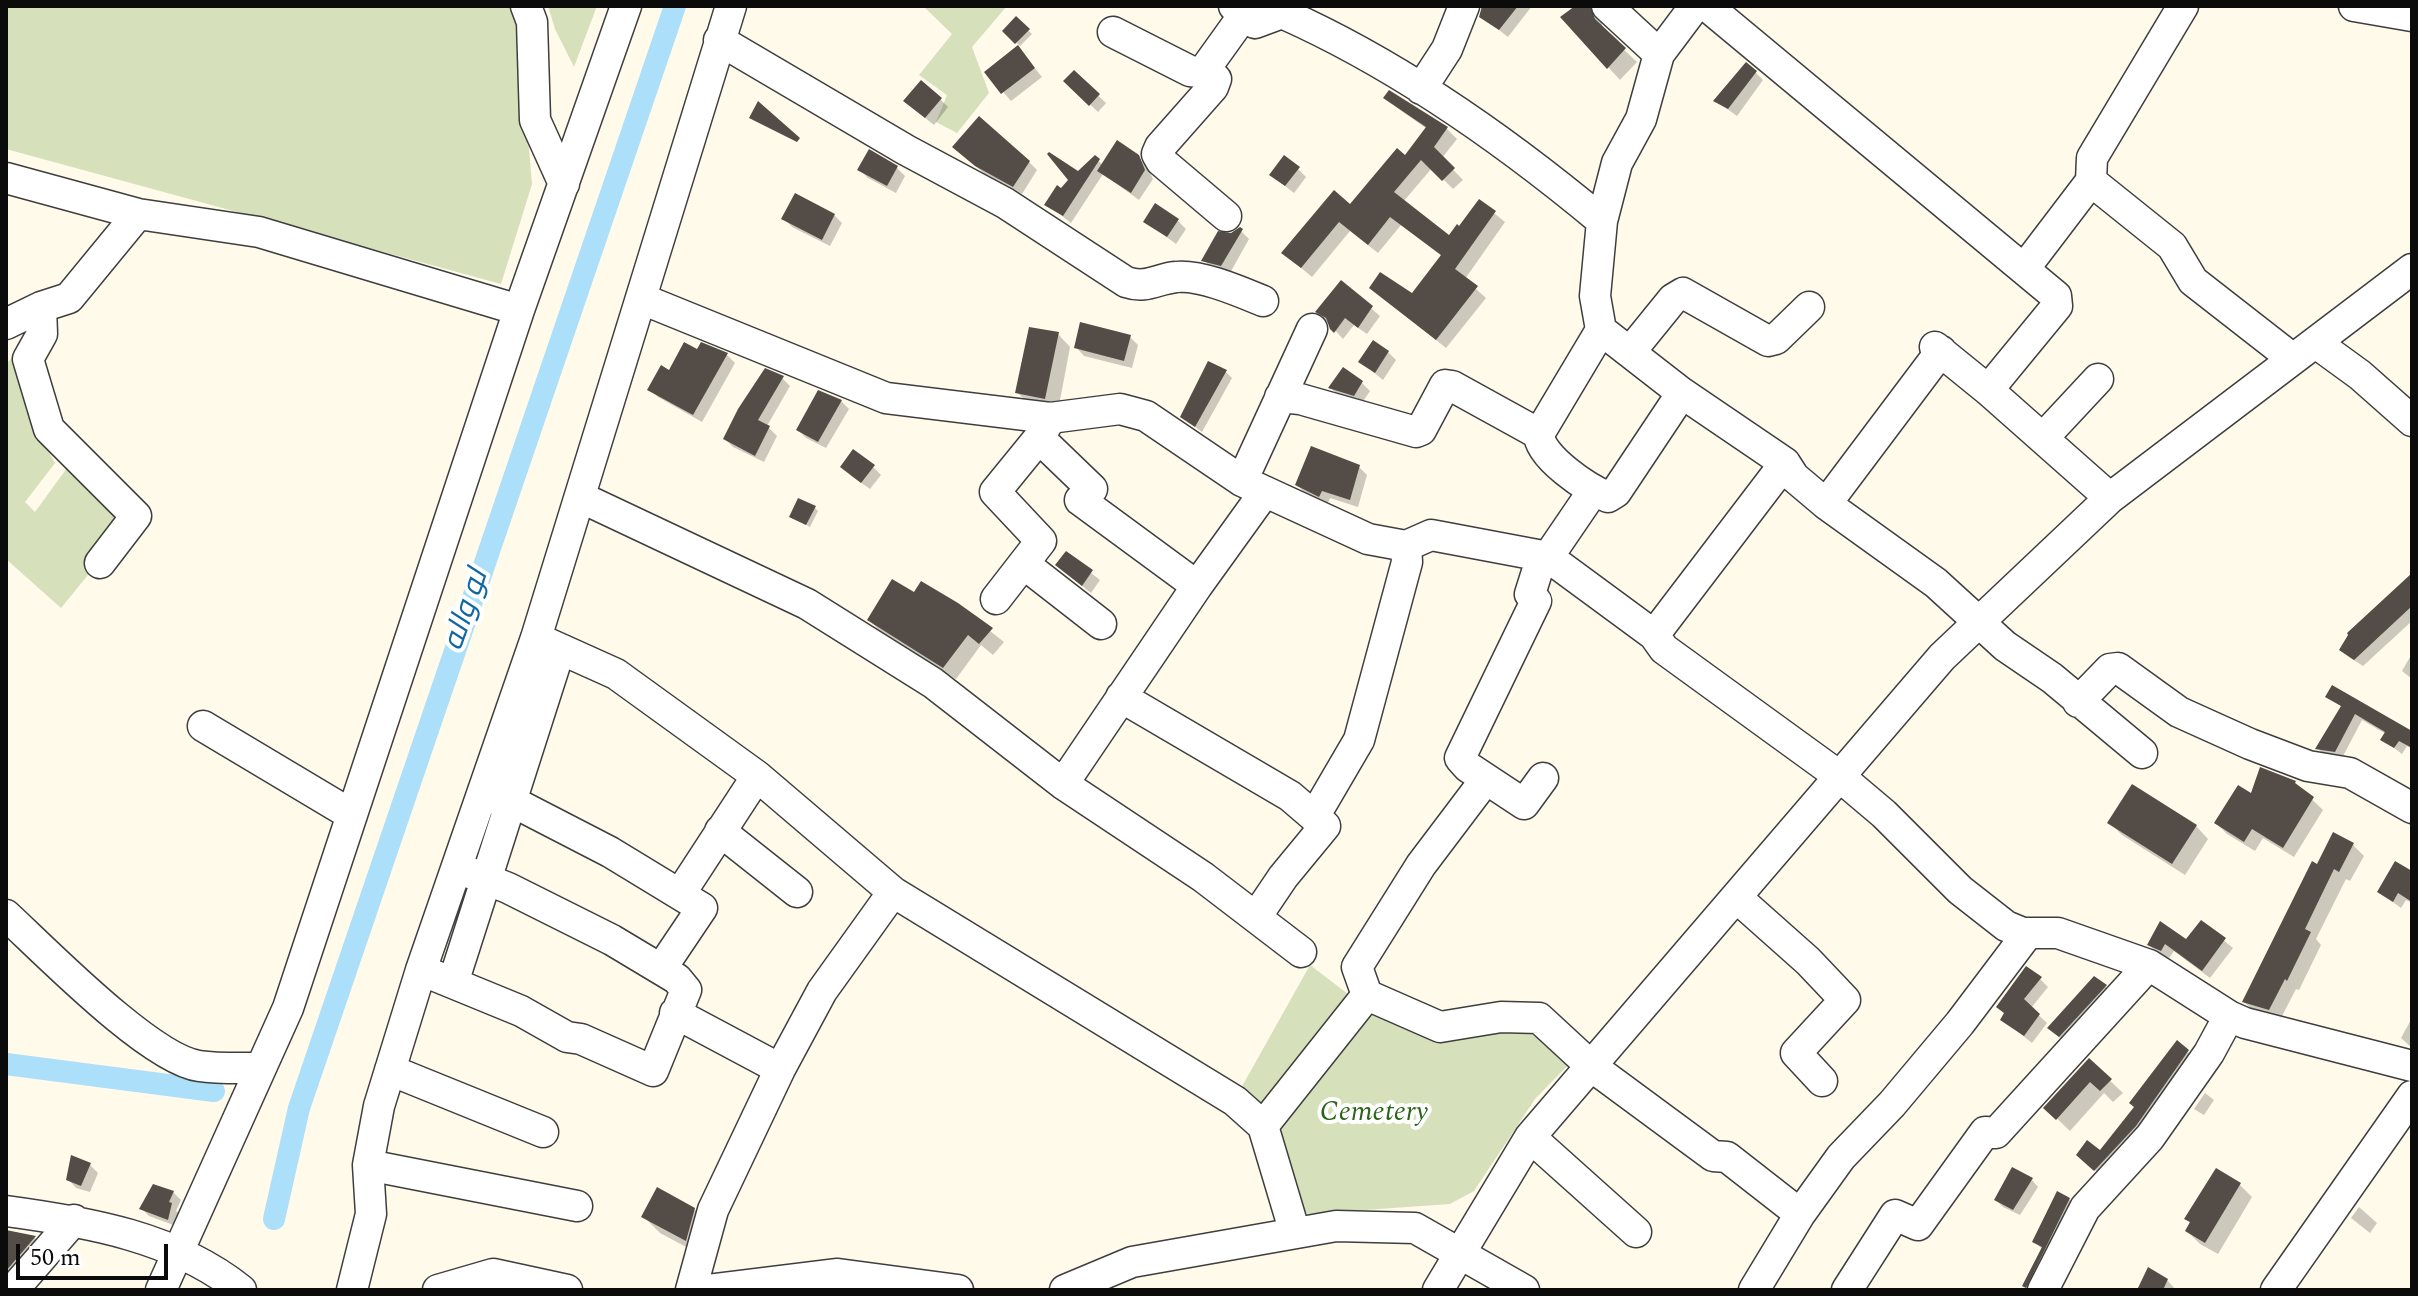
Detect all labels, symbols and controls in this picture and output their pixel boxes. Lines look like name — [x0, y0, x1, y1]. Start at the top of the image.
water label: لو واله — [438, 566, 498, 656]
park label: Cemetery — [1320, 1098, 1428, 1132]
scale bar — [20, 1228, 172, 1278]
text: 50 m — [30, 1240, 81, 1276]

